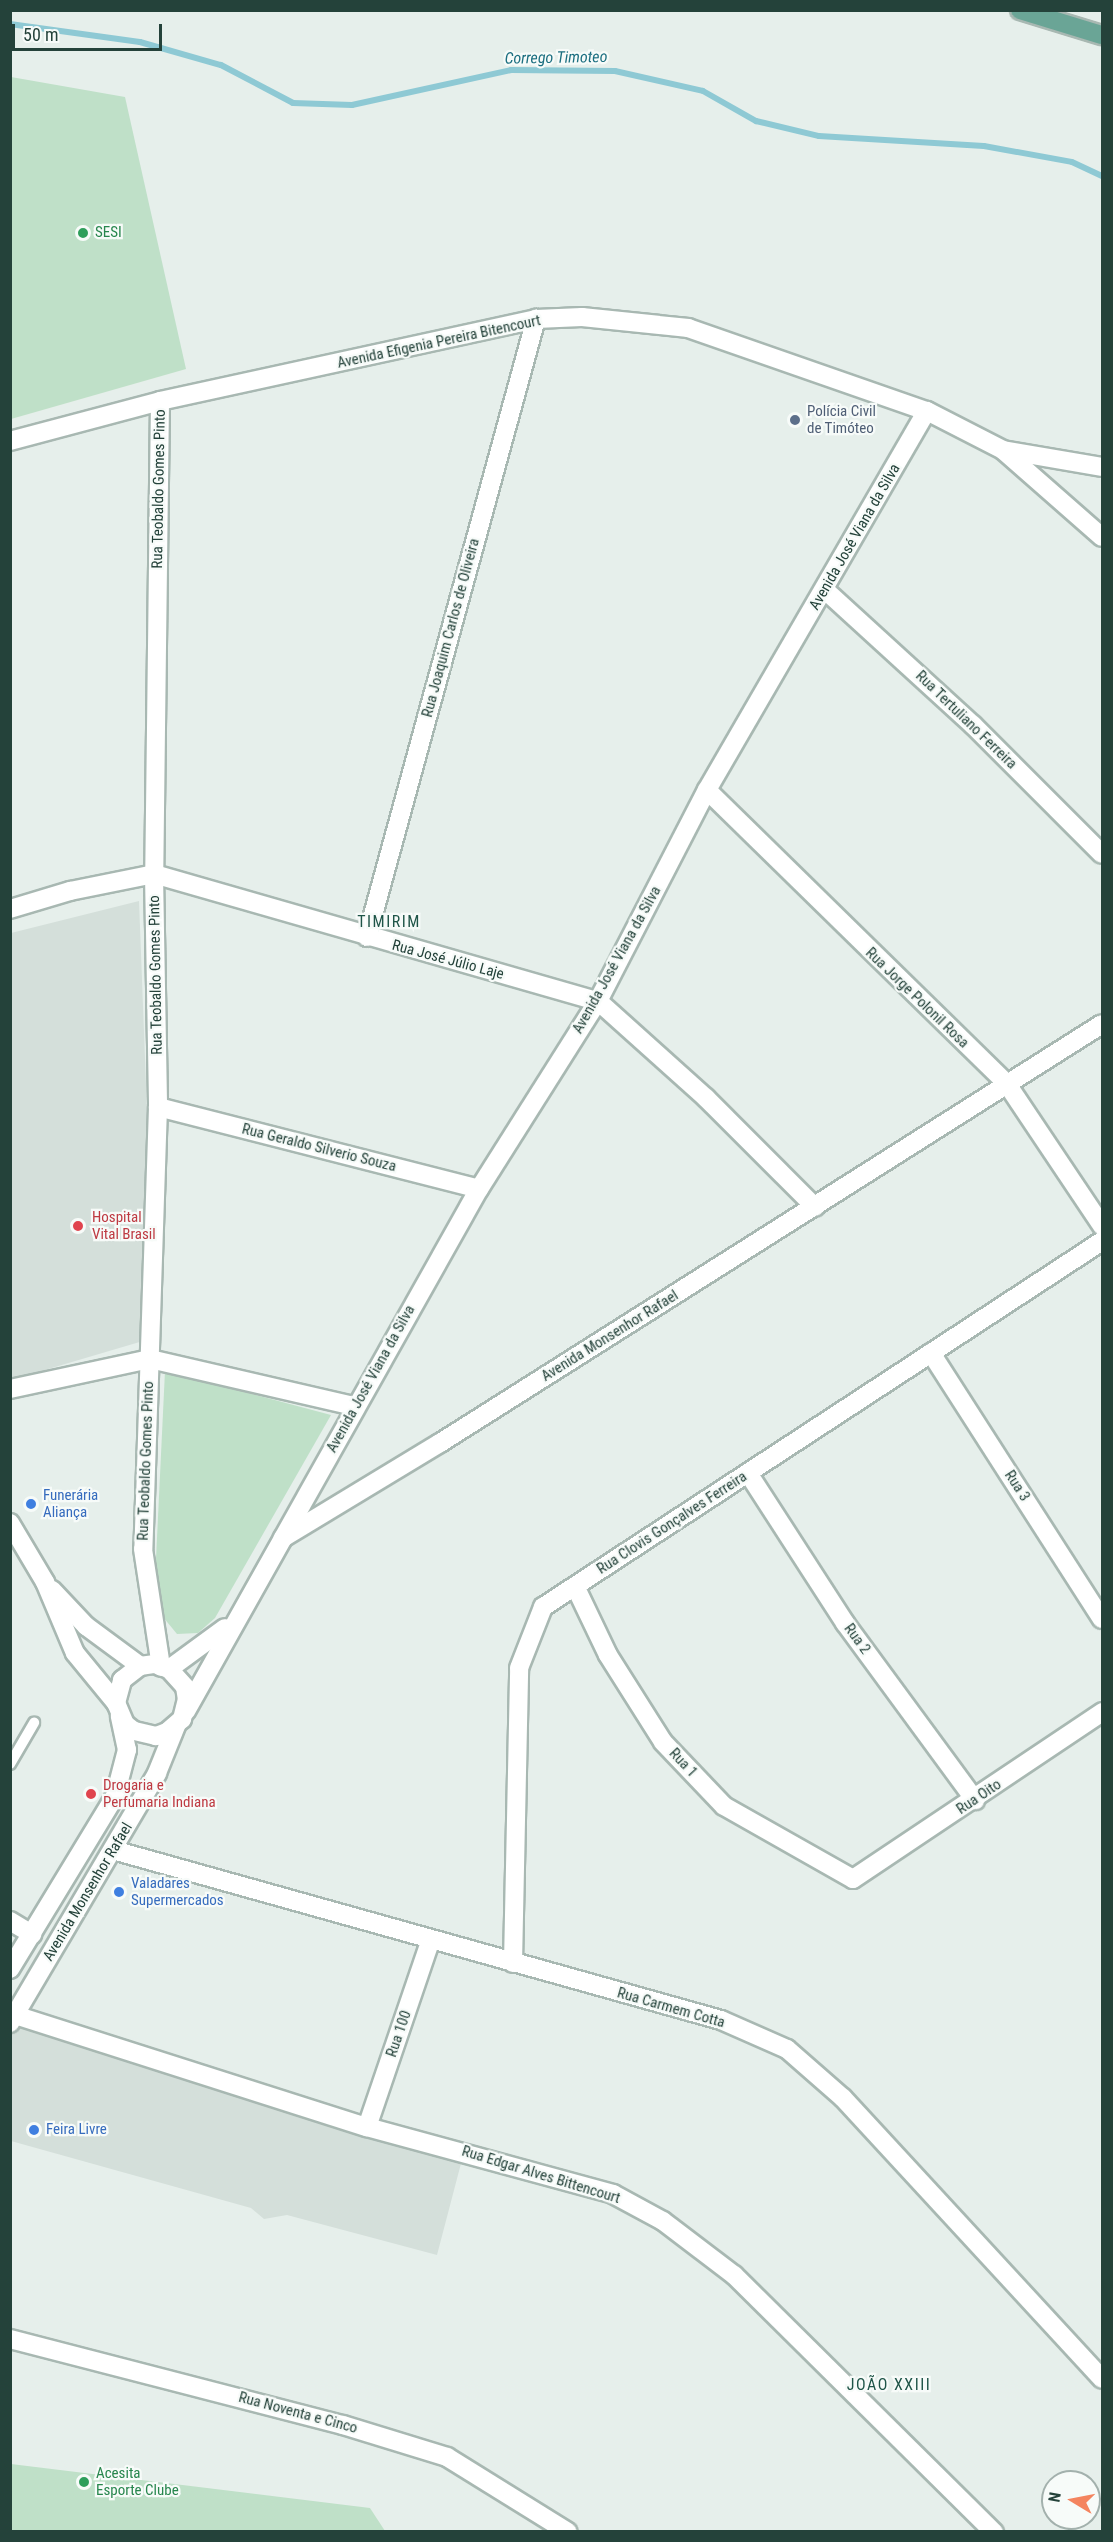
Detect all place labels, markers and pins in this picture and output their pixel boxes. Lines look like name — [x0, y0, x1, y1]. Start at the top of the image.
place label: SESI — [95, 224, 122, 242]
marker: SESI — [76, 226, 90, 240]
place label: Polícia Civil de Timóteo — [807, 402, 876, 437]
marker: Polícia Civil de Timóteo — [788, 413, 802, 427]
place label: Hospital Vital Brasil — [92, 1208, 156, 1243]
marker: Hospital Vital Brasil — [69, 1217, 87, 1235]
place label: Funerária Aliança — [43, 1486, 98, 1521]
marker: Funerária Aliança — [24, 1497, 38, 1511]
place label: Drogaria e Perfumaria Indiana — [103, 1776, 216, 1811]
marker: Drogaria e Perfumaria Indiana — [84, 1787, 98, 1801]
place label: Valadares Supermercados — [131, 1874, 224, 1909]
marker: Valadares Supermercados — [112, 1885, 126, 1899]
place label: Feira Livre — [46, 2121, 107, 2139]
marker: Feira Livre — [27, 2123, 41, 2137]
place label: Acesita Esporte Clube — [96, 2464, 179, 2499]
marker: Acesita Esporte Clube — [77, 2475, 91, 2489]

